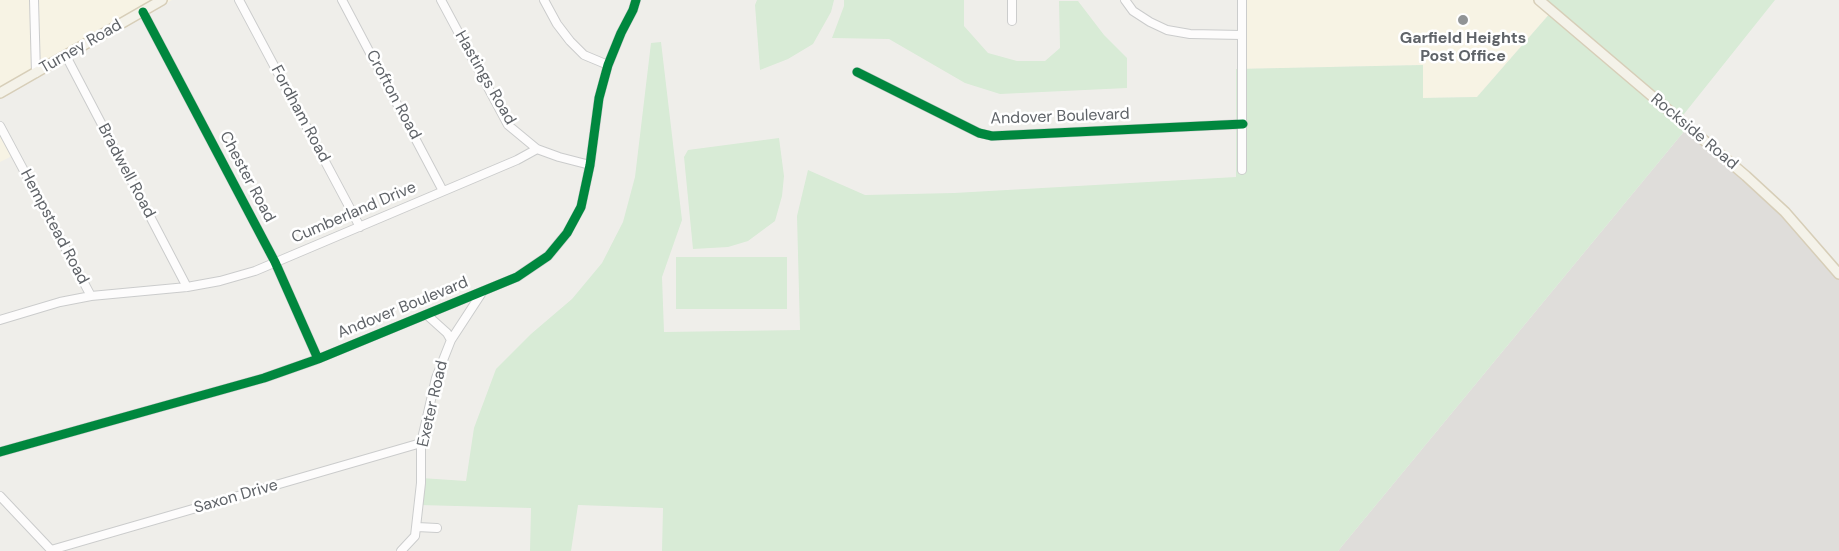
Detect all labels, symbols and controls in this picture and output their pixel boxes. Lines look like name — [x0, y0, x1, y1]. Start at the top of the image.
marker: Garfield Heights Post Office — [1456, 13, 1470, 27]
street label: Turney Road — [37, 16, 125, 78]
street label: Hastings Road — [450, 28, 520, 128]
place label: Garfield Heights Post Office — [1400, 29, 1526, 67]
street label: Crofton Road — [361, 47, 425, 143]
street label: Fordham Road — [266, 62, 334, 166]
street label: Rockside Road — [1647, 90, 1741, 174]
street label: Andover Boulevard — [990, 105, 1130, 129]
street label: Bradwell Road — [93, 121, 159, 221]
street label: Chester Road — [215, 128, 279, 226]
street label: Hempstead Road — [16, 166, 92, 288]
street label: Cumberland Drive — [289, 178, 419, 248]
street label: Andover Boulevard — [335, 273, 471, 343]
street label: Exeter Road — [414, 359, 452, 449]
street label: Saxon Drive — [192, 476, 280, 518]

